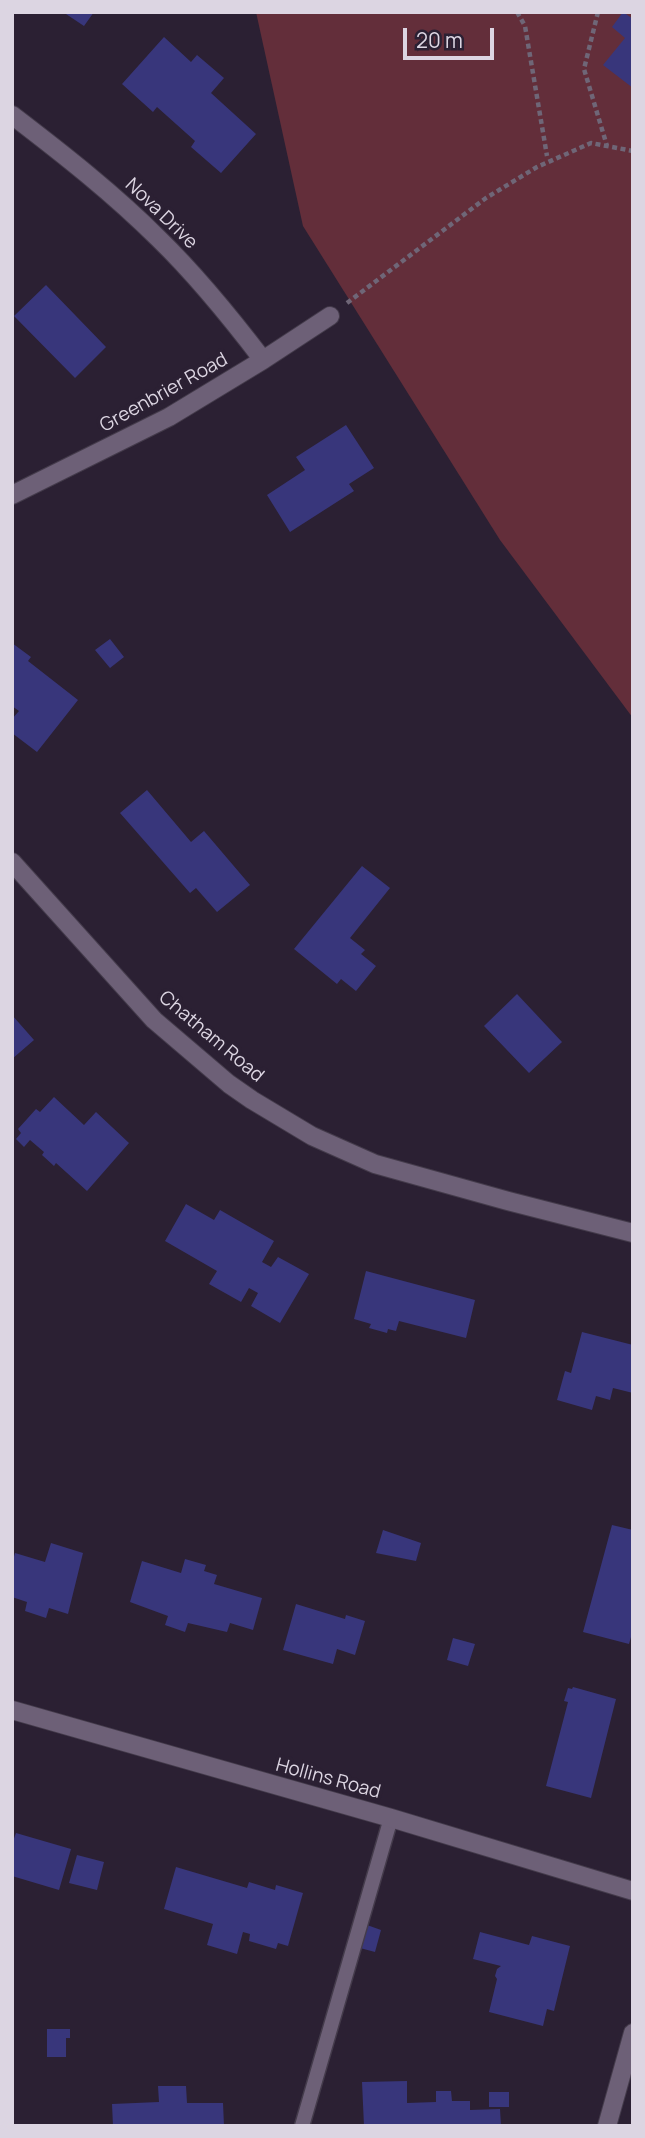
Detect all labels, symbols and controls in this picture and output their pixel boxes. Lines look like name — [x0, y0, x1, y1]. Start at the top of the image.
scale bar — [407, 14, 498, 58]
text: 20 m — [416, 26, 463, 54]
street label: Nova Drive — [120, 174, 202, 254]
street label: Greenbrier Road — [96, 348, 232, 438]
street label: Chatham Road — [154, 987, 268, 1087]
street label: Hollins Road — [273, 1754, 383, 1804]

